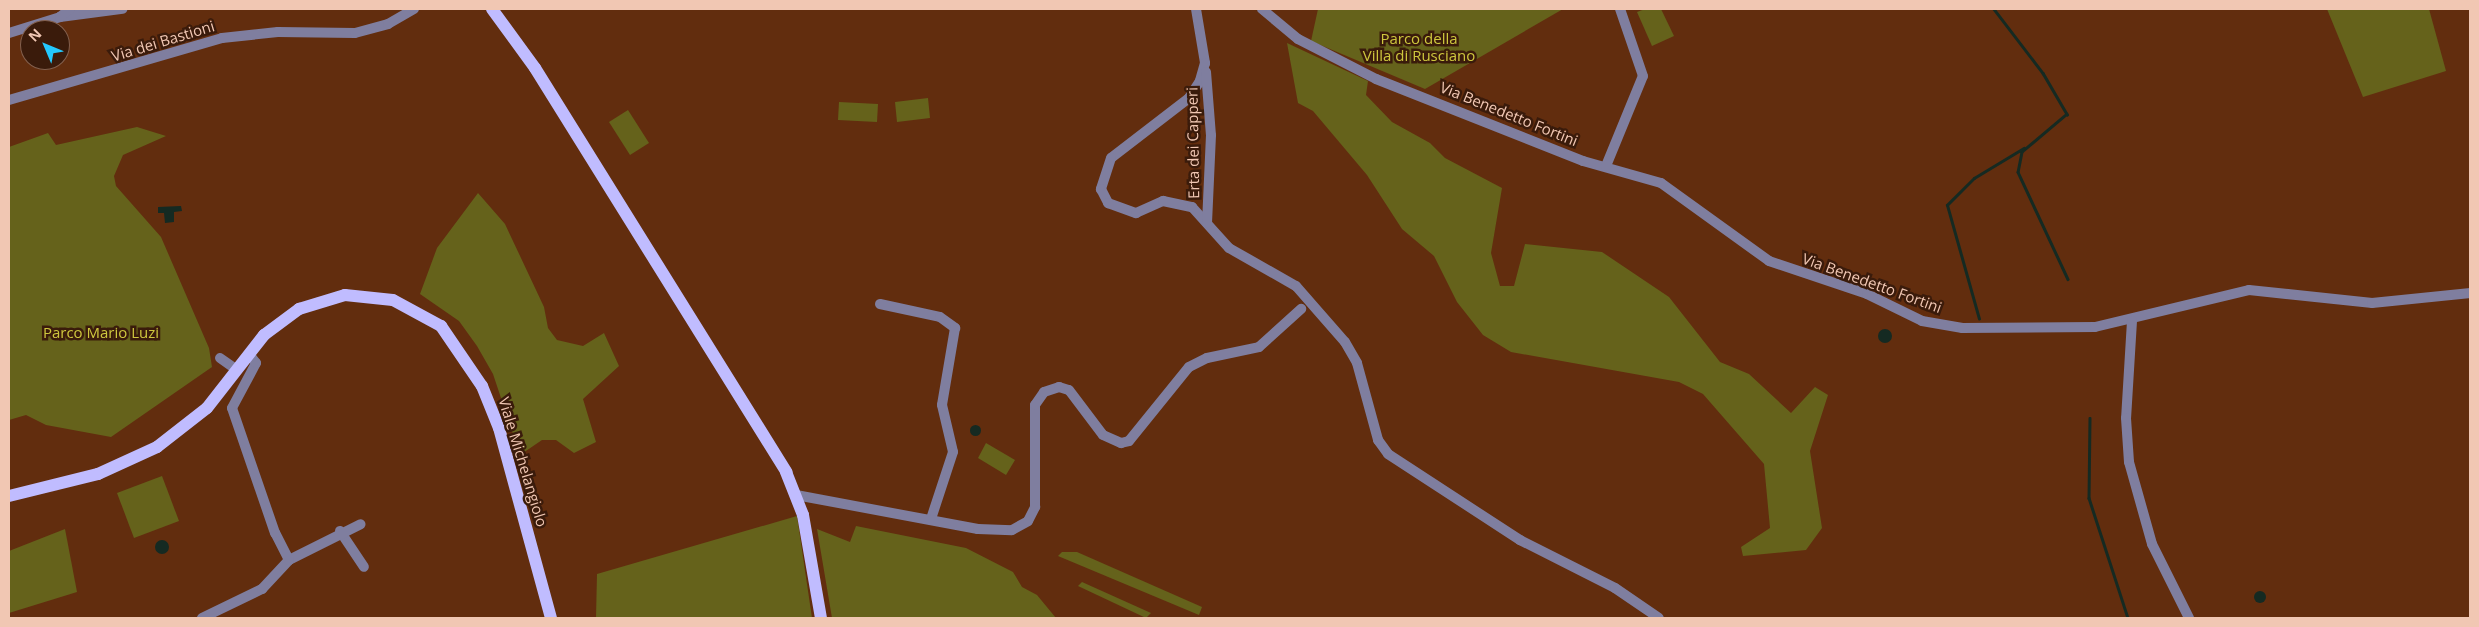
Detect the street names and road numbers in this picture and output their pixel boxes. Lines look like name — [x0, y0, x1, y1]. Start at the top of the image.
street label: Via dei Bastioni — [109, 17, 217, 65]
street label: Via Benedetto Fortini — [1438, 78, 1580, 150]
street label: Erta dei Capperi — [1183, 87, 1203, 199]
street label: Via Benedetto Fortini — [1800, 249, 1944, 317]
street label: Viale Michelangiolo — [495, 395, 551, 529]

